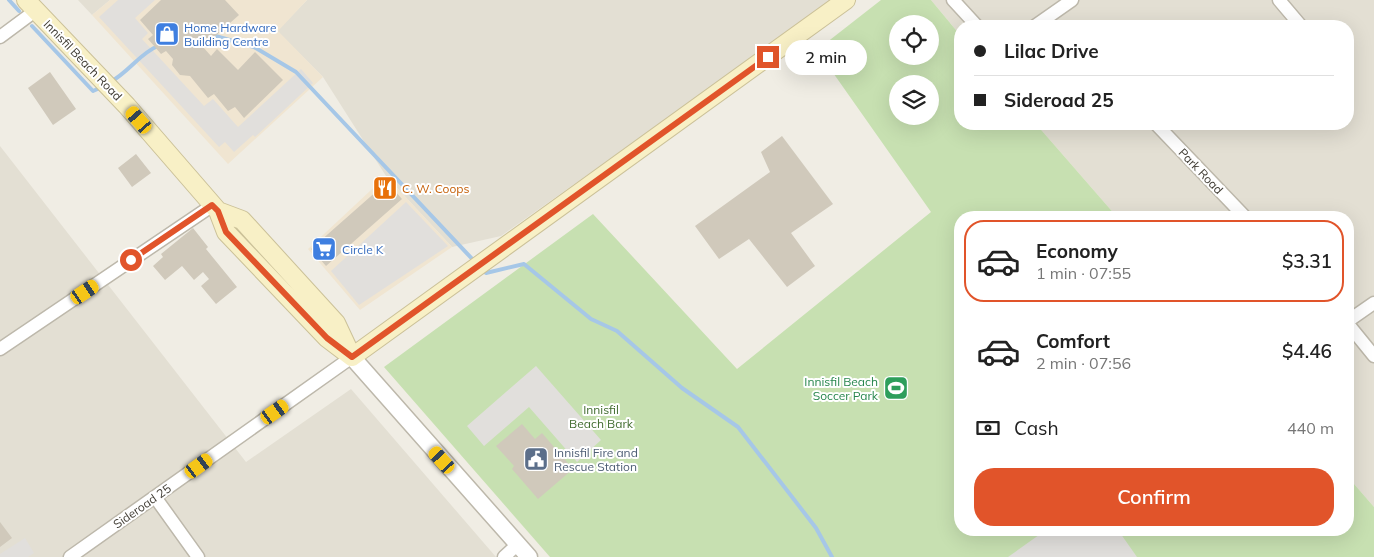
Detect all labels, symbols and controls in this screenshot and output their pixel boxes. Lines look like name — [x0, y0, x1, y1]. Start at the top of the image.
map controls — [889, 15, 939, 125]
button: locate — [889, 15, 939, 65]
street label: Innisfil Beach Road — [41, 17, 125, 103]
place label: Home Hardware Building Centre — [184, 20, 276, 49]
shop icon: Home Hardware Building Centre — [154, 21, 180, 47]
text: Lilac Drive — [1004, 39, 1099, 63]
callout: 2 min — [786, 40, 868, 74]
route end — [757, 46, 779, 68]
text: 2 min — [805, 47, 847, 67]
button: layers — [889, 75, 939, 125]
text: Sideroad 25 — [1004, 88, 1114, 112]
car — [123, 104, 154, 136]
street label: Park Road — [1176, 145, 1226, 197]
restaurant icon: C. W. Coops — [372, 175, 398, 201]
place label: C. W. Coops — [402, 181, 469, 196]
supermarket icon: Circle K — [311, 236, 337, 262]
icon: car — [976, 239, 1021, 284]
text: Economy — [1036, 239, 1118, 263]
place label: Circle K — [342, 242, 384, 257]
route start — [120, 249, 142, 271]
text: $3.31 — [1282, 249, 1332, 273]
text: 1 min · 07:55 — [1036, 263, 1131, 283]
car — [68, 277, 101, 307]
icon: car — [976, 329, 1021, 374]
text: Comfort — [1036, 329, 1110, 353]
text: $4.46 — [1282, 339, 1332, 363]
text: 2 min · 07:56 — [1036, 353, 1131, 373]
place label: Innisfil Beach Soccer Park — [804, 374, 879, 403]
sports icon: Innisfil Beach Soccer Park — [883, 375, 909, 401]
car — [258, 397, 291, 427]
park label: Innisfil Beach Bark — [569, 402, 634, 431]
icon: cash — [974, 414, 1002, 442]
text: Cash — [1014, 416, 1059, 440]
text: 440 m — [1287, 418, 1334, 438]
car — [426, 444, 457, 476]
place label: Innisfil Fire and Rescue Station — [554, 445, 638, 474]
public building icon: Innisfil Fire and Rescue Station — [523, 446, 549, 472]
car — [182, 451, 215, 481]
button: Confirm — [974, 468, 1334, 526]
street label: Sideroad 25 — [110, 481, 174, 531]

